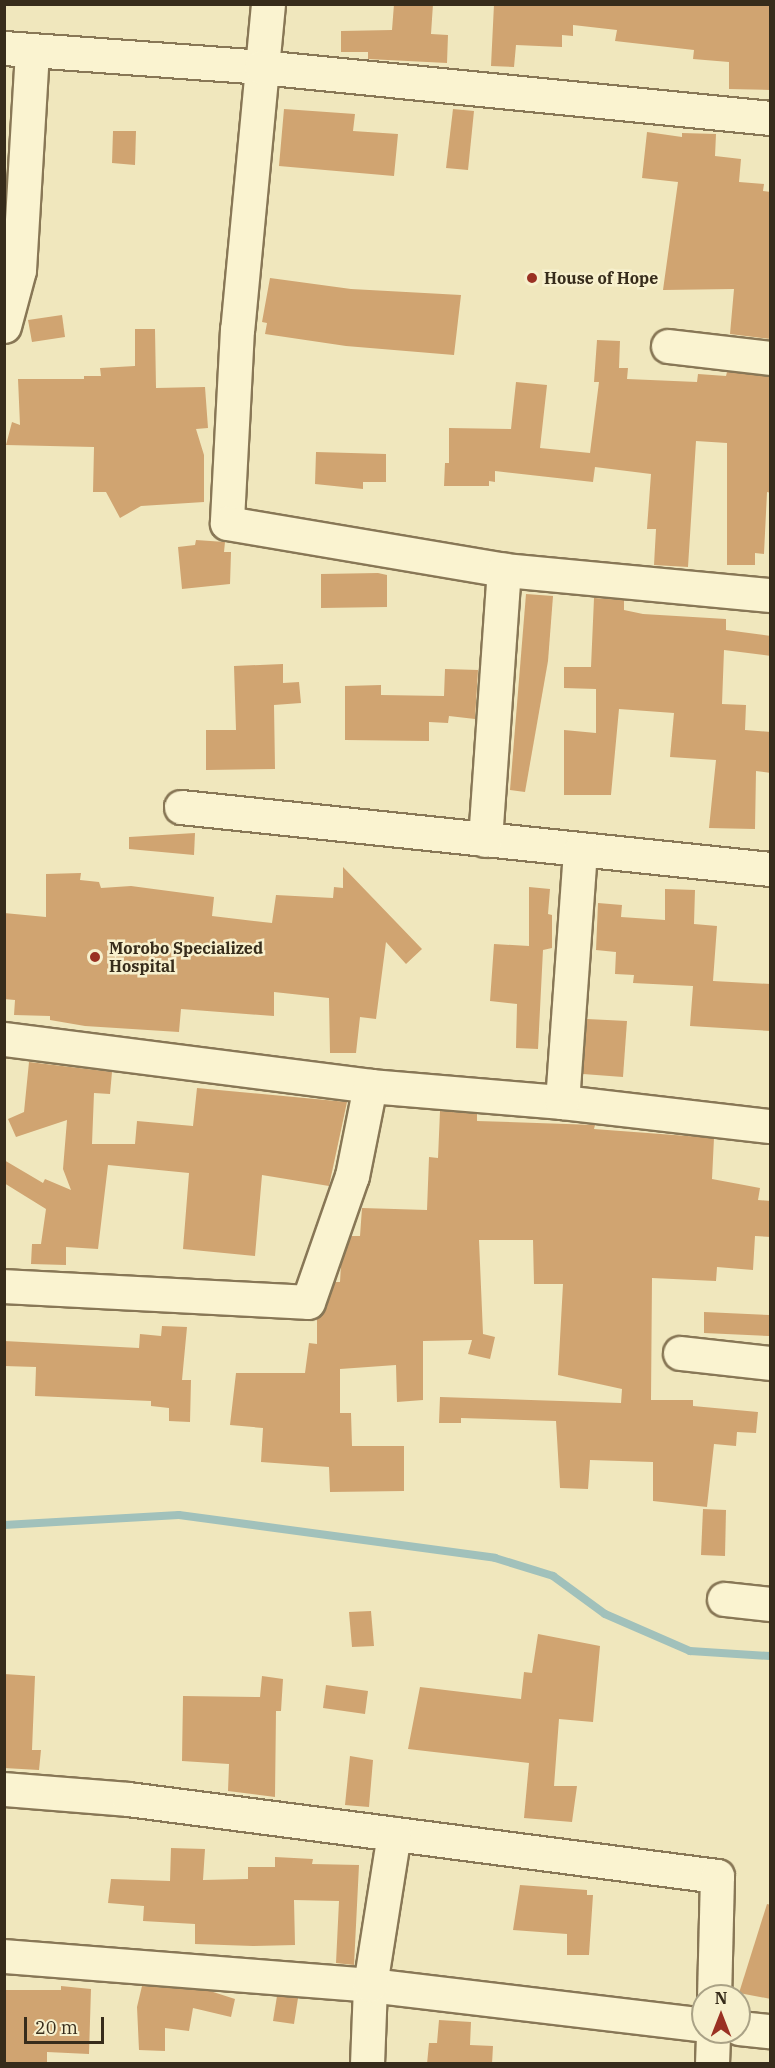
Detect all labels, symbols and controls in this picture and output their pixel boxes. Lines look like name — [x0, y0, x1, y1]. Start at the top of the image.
place label: House of Hope — [544, 268, 658, 288]
marker: House of Hope — [525, 271, 539, 285]
place label: Morobo Specialized Hospital — [109, 938, 263, 976]
marker: Morobo Specialized Hospital — [86, 948, 104, 966]
north arrow — [691, 1984, 751, 2044]
text: N — [715, 1988, 727, 2008]
scale bar — [27, 2005, 106, 2043]
text: 20 m — [35, 2016, 78, 2039]

